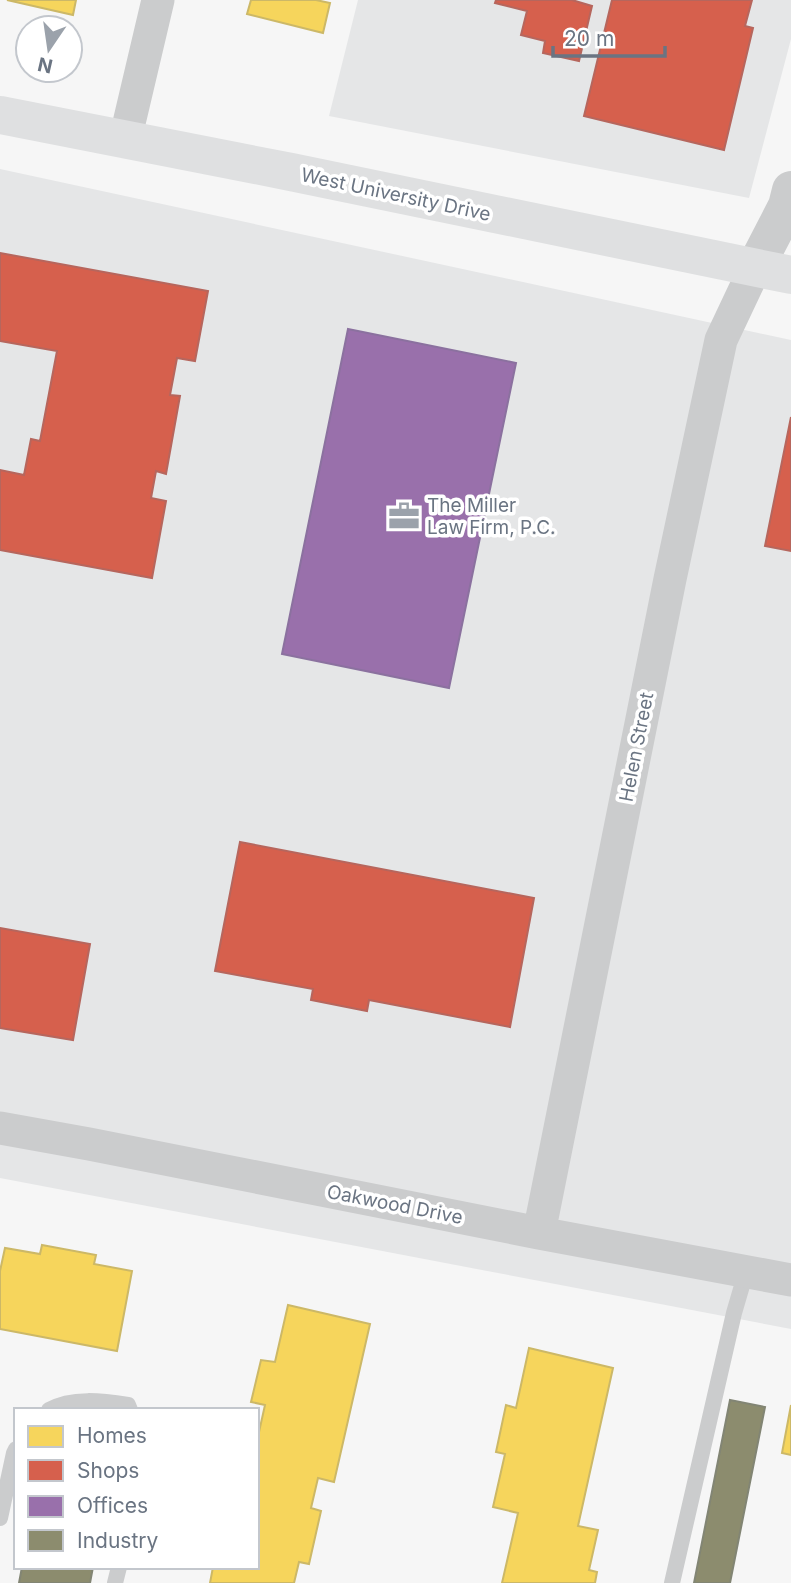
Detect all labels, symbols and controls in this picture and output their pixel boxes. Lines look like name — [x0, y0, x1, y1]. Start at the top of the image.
north arrow — [14, 14, 84, 84]
scale bar — [553, 14, 665, 58]
text: 20 m — [564, 26, 614, 51]
text: N — [36, 52, 55, 78]
street label: West University Drive — [299, 163, 493, 226]
place label: The Miller Law Firm, P.C. — [427, 494, 556, 539]
office icon: The Miller Law Firm, P.C. — [387, 499, 421, 533]
street label: Helen Street — [615, 690, 658, 804]
street label: Oakwood Drive — [325, 1180, 465, 1229]
legend — [14, 1408, 259, 1569]
text: Homes — [77, 1423, 147, 1448]
text: Shops — [77, 1458, 139, 1483]
text: Offices — [77, 1493, 148, 1518]
text: Industry — [77, 1528, 159, 1553]

